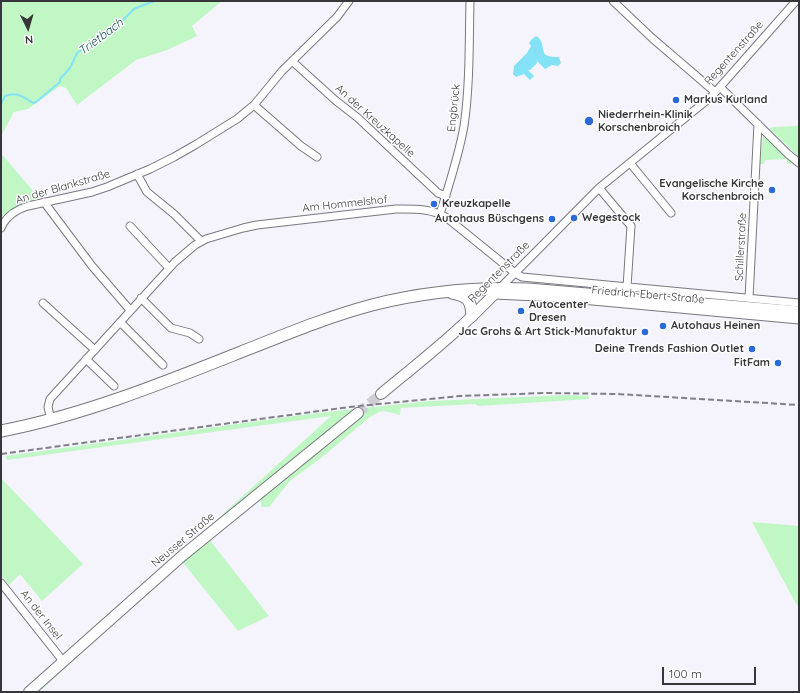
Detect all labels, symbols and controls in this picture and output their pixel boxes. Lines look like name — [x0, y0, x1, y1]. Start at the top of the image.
north arrow — [8, 8, 48, 48]
water label: Trietbach — [76, 16, 126, 58]
street label: Regentenstraße — [702, 18, 766, 88]
text: N — [24, 33, 34, 47]
street label: An der Kreuzkapelle — [333, 82, 417, 160]
street label: Engbrück — [445, 83, 463, 133]
place label: Markus Kurland — [684, 93, 767, 107]
marker: Markus Kurland — [671, 95, 681, 105]
place label: Niederrhein-Klinik Korschenbroich — [598, 108, 693, 134]
marker: Niederrhein-Klinik Korschenbroich — [583, 115, 595, 127]
street label: An der Blankstraße — [14, 167, 112, 207]
place label: Evangelische Kirche Korschenbroich — [659, 177, 764, 203]
marker: Evangelische Kirche Korschenbroich — [767, 185, 777, 195]
street label: Am Hommelshof — [302, 193, 388, 215]
place label: Kreuzkapelle — [442, 197, 511, 211]
marker: Kreuzkapelle — [429, 199, 439, 209]
place label: Wegestock — [582, 211, 641, 225]
place label: Autohaus Büschgens — [435, 212, 544, 226]
street label: Schillerstraße — [733, 212, 749, 282]
marker: Wegestock — [569, 213, 579, 223]
marker: Autohaus Büschgens — [547, 214, 557, 224]
street label: Regentenstraße — [466, 239, 532, 305]
street label: Friedrich-Ebert-Straße — [591, 283, 705, 307]
place label: Autocenter Dresen — [529, 298, 588, 324]
marker: Autocenter Dresen — [516, 306, 526, 316]
place label: Autohaus Heinen — [671, 319, 760, 333]
marker: Autohaus Heinen — [658, 321, 668, 331]
place label: Jac Grohs & Art Stick-Manufaktur — [458, 325, 637, 339]
marker: Jac Grohs & Art Stick-Manufaktur — [640, 327, 650, 337]
place label: Deine Trends Fashion Outlet — [595, 342, 744, 356]
marker: Deine Trends Fashion Outlet — [747, 344, 757, 354]
place label: FitFam — [734, 356, 770, 370]
marker: FitFam — [773, 358, 783, 368]
street label: Neusser Straße — [149, 510, 217, 570]
street label: An der Insel — [17, 587, 65, 643]
scale bar — [664, 659, 758, 685]
text: 100 m — [669, 666, 702, 681]

